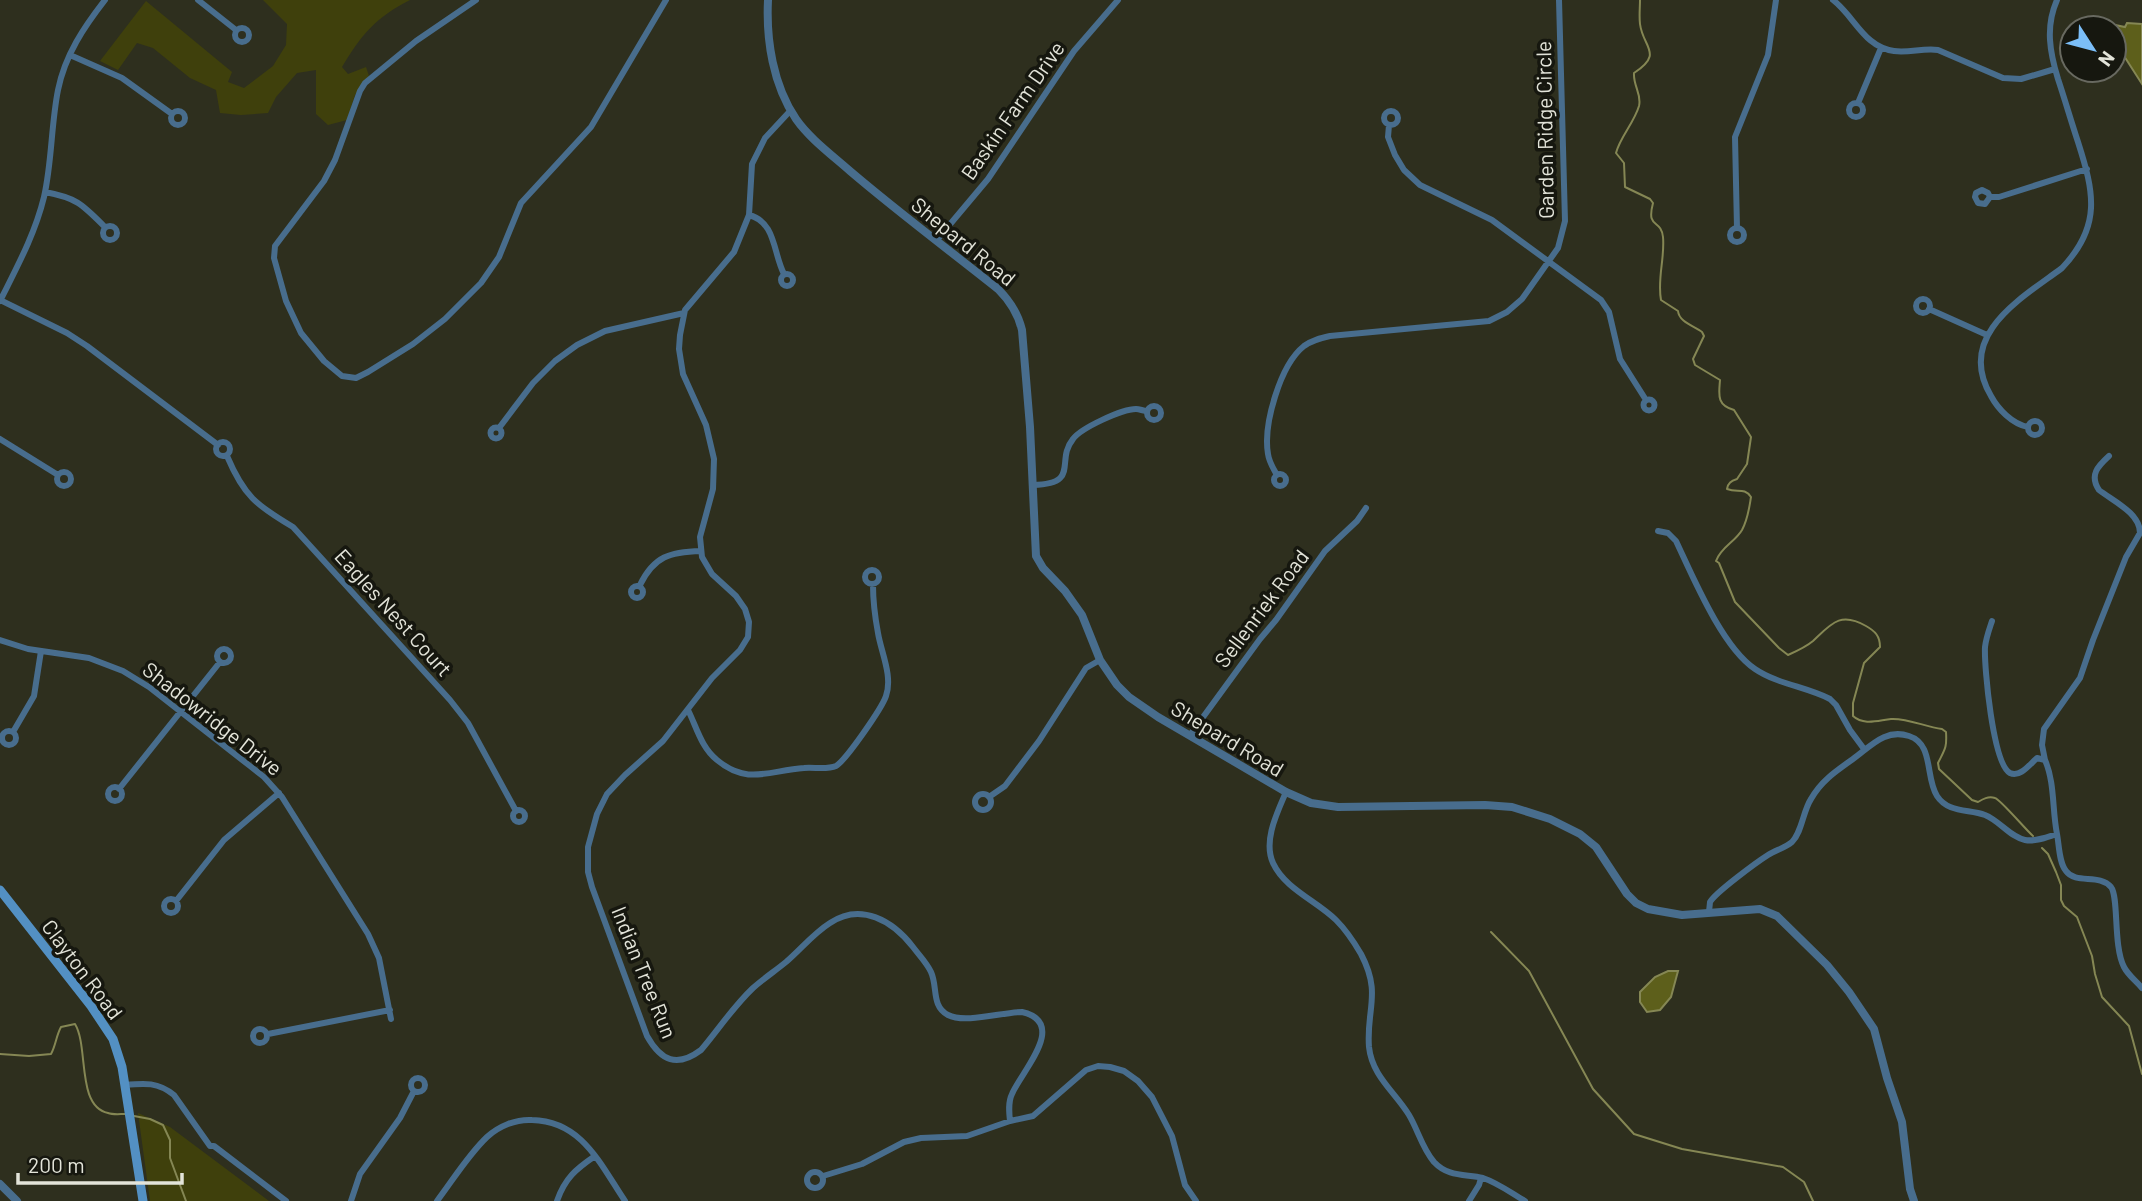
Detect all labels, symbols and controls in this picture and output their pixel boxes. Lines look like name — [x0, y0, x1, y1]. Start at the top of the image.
north arrow — [2058, 14, 2128, 84]
street label: Baskin Farm Drive — [955, 36, 1069, 184]
street label: Garden Ridge Circle — [1530, 41, 1558, 219]
text: N — [2094, 47, 2120, 71]
street label: Shepard Road — [907, 191, 1021, 291]
street label: Eagles Nest Court — [330, 543, 458, 681]
street label: Sellenriek Road — [1209, 544, 1313, 672]
street label: Shadowridge Drive — [138, 656, 288, 780]
street label: Shepard Road — [1167, 695, 1289, 781]
street label: Indian Tree Run — [607, 902, 683, 1042]
street label: Clayton Road — [37, 914, 129, 1024]
scale bar — [18, 1142, 182, 1186]
text: 200 m — [28, 1152, 85, 1177]

